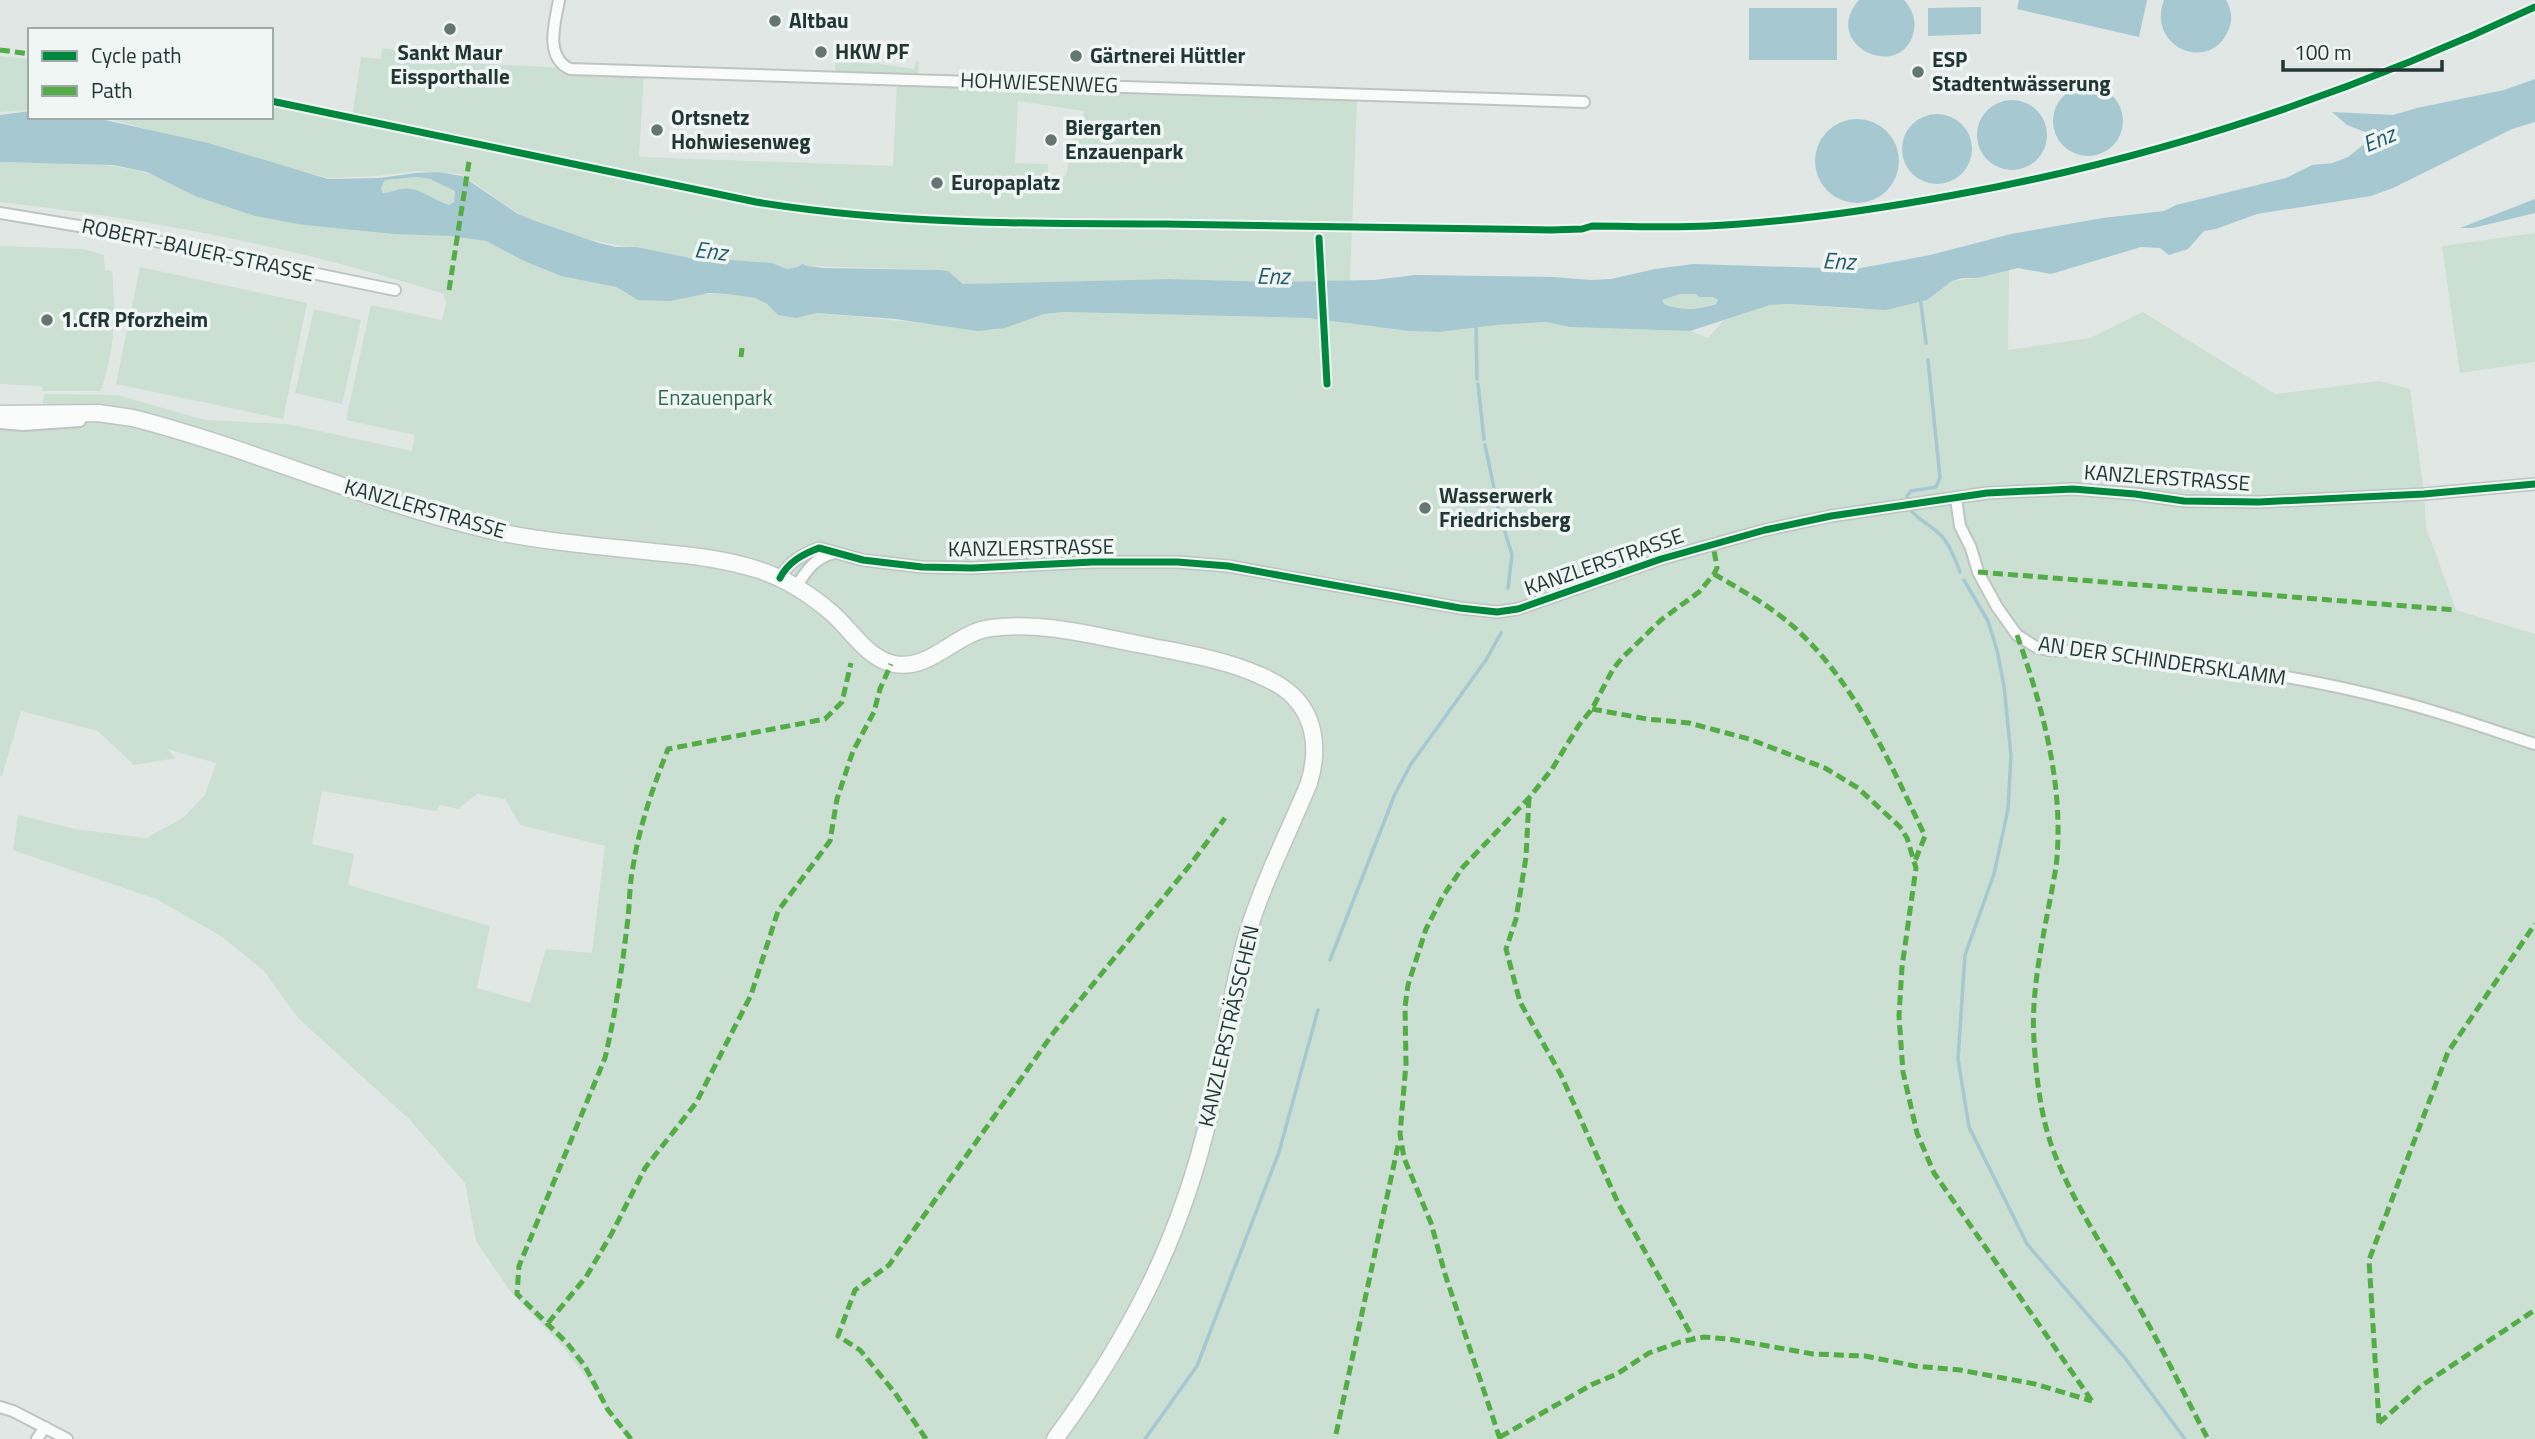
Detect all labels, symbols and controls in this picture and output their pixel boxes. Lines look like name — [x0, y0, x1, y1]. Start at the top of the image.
place label: Altbau — [789, 4, 849, 36]
marker: Altbau — [767, 13, 783, 29]
marker: Sankt Maur Eissporthalle — [442, 21, 458, 37]
legend — [28, 28, 273, 119]
scale bar — [2283, 28, 2442, 72]
place label: HKW PF — [835, 35, 909, 67]
place label: Sankt Maur Eissporthalle — [390, 36, 510, 92]
text: 100 m — [2294, 36, 2351, 68]
text: Cycle path — [91, 39, 182, 71]
place label: Gärtnerei Hüttler — [1090, 39, 1245, 71]
place label: ESP Stadtentwässerung — [1932, 43, 2111, 99]
marker: HKW PF — [813, 44, 829, 60]
marker: Gärtnerei Hüttler — [1068, 48, 1084, 64]
street label: HOHWIESENWEG — [960, 63, 1118, 101]
marker: ESP Stadtentwässerung — [1910, 64, 1926, 80]
text: Path — [91, 74, 133, 106]
place label: Ortsnetz Hohwiesenweg — [671, 101, 810, 157]
place label: Biergarten Enzauenpark — [1065, 111, 1183, 167]
water label: Enz — [2357, 115, 2403, 161]
marker: Ortsnetz Hohwiesenweg — [649, 122, 665, 138]
marker: Biergarten Enzauenpark — [1043, 132, 1059, 148]
place label: Europaplatz — [951, 166, 1060, 198]
marker: Europaplatz — [929, 175, 945, 191]
street label: ROBERT-BAUER-STRASSE — [79, 209, 317, 289]
water label: Enz — [693, 231, 732, 270]
water label: Enz — [1822, 242, 1859, 279]
water label: Enz — [1256, 258, 1292, 293]
place label: 1.CfR Pforzheim — [61, 303, 208, 335]
marker: 1.CfR Pforzheim — [39, 312, 55, 328]
park label: Enzauenpark — [658, 381, 772, 413]
street label: KANZLERSTRASSE — [2083, 455, 2251, 499]
street label: KANZLERSTRASSE — [341, 470, 510, 546]
place label: Wasserwerk Friedrichsberg — [1439, 479, 1571, 535]
marker: Wasserwerk Friedrichsberg — [1417, 500, 1433, 516]
street label: KANZLERSTRASSE — [1520, 519, 1688, 603]
street label: KANZLERSTRASSE — [947, 530, 1114, 564]
street label: AN DER SCHINDERSKLAMM — [2036, 627, 2288, 693]
street label: KANZLERSTRÄSSCHEN — [1189, 922, 1267, 1130]

